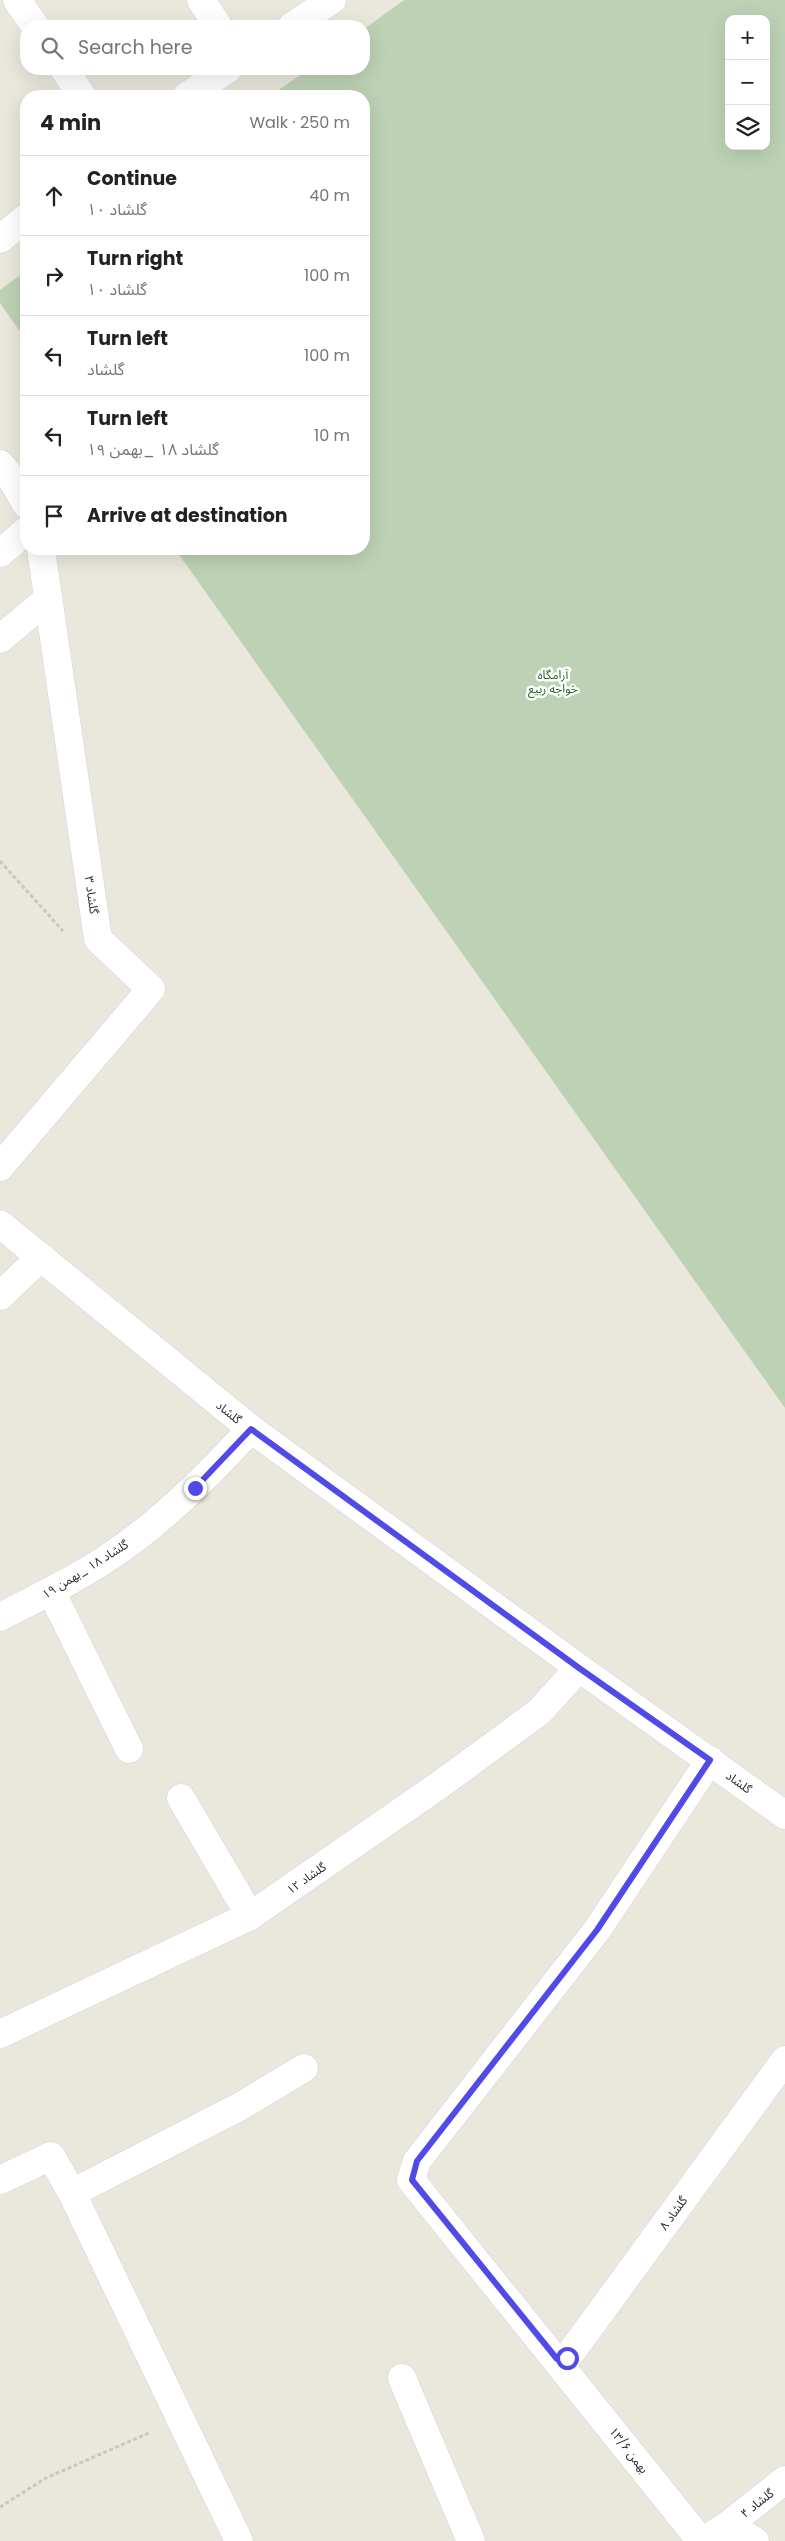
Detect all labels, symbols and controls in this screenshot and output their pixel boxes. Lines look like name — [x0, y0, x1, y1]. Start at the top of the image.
map controls — [725, 15, 770, 150]
button: + — [725, 15, 770, 60]
search box — [20, 20, 370, 75]
icon: search — [38, 34, 66, 62]
text: Search here — [78, 34, 192, 61]
button: − — [725, 60, 770, 105]
button: layers — [725, 105, 770, 150]
text: 4 min — [40, 108, 101, 137]
text: Walk · 250 m — [249, 111, 350, 134]
text: Continue — [87, 165, 177, 192]
icon: ahead — [40, 182, 68, 210]
text: 40 m — [309, 184, 350, 207]
text: گلشاد ۱۰ — [87, 198, 147, 221]
text: Turn right — [87, 245, 183, 272]
icon: right — [40, 262, 68, 290]
text: 100 m — [304, 264, 350, 287]
text: گلشاد ۱۰ — [87, 278, 147, 301]
text: Turn left — [87, 325, 168, 352]
icon: left — [40, 342, 68, 370]
text: 100 m — [304, 344, 350, 367]
text: گلشاد — [87, 358, 124, 381]
text: Turn left — [87, 405, 168, 432]
icon: left — [40, 422, 68, 450]
text: 10 m — [314, 424, 350, 447]
text: گلشاد ۱۸ _بهمن ۱۹ — [87, 438, 219, 461]
icon: arrive — [40, 502, 68, 530]
text: Arrive at destination — [87, 502, 288, 529]
park label: آرامگاه خواجه ربیع — [528, 666, 578, 698]
street label: گلشاد ۳ — [81, 875, 103, 916]
street label: گلشاد — [213, 1397, 246, 1428]
route end — [184, 1477, 207, 1500]
street label: گلشاد ۱۸ _بهمن ۱۹ — [39, 1535, 132, 1602]
street label: گلشاد — [723, 1767, 756, 1798]
street label: گلشاد ۱۲ — [283, 1858, 330, 1898]
street label: گلشاد ۸ — [655, 2192, 692, 2233]
route start — [556, 2347, 579, 2370]
street label: بهمن ۱۳/۶ — [606, 2423, 652, 2477]
street label: گلشاد ۴ — [737, 2484, 778, 2521]

